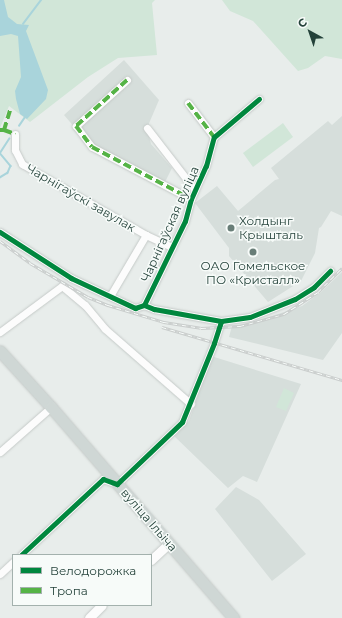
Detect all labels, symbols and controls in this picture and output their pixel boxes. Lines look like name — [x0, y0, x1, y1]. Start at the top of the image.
north arrow — [290, 12, 330, 52]
text: С — [295, 15, 310, 31]
street label: Чарнігаўскі завулак — [24, 161, 138, 235]
street label: Чарнігаўская вуліца — [138, 164, 202, 284]
place label: Холдынг Крышталь — [239, 214, 303, 242]
marker: Холдынг Крышталь — [226, 223, 236, 233]
marker: ОАО Гомельское ПО «Кристалл» — [248, 247, 258, 257]
place label: ОАО Гомельское ПО «Кристалл» — [201, 259, 305, 287]
street label: вуліца Ільіча — [118, 486, 180, 554]
legend — [12, 554, 152, 606]
text: Велодорожка — [50, 563, 136, 578]
text: Тропа — [50, 583, 88, 598]

